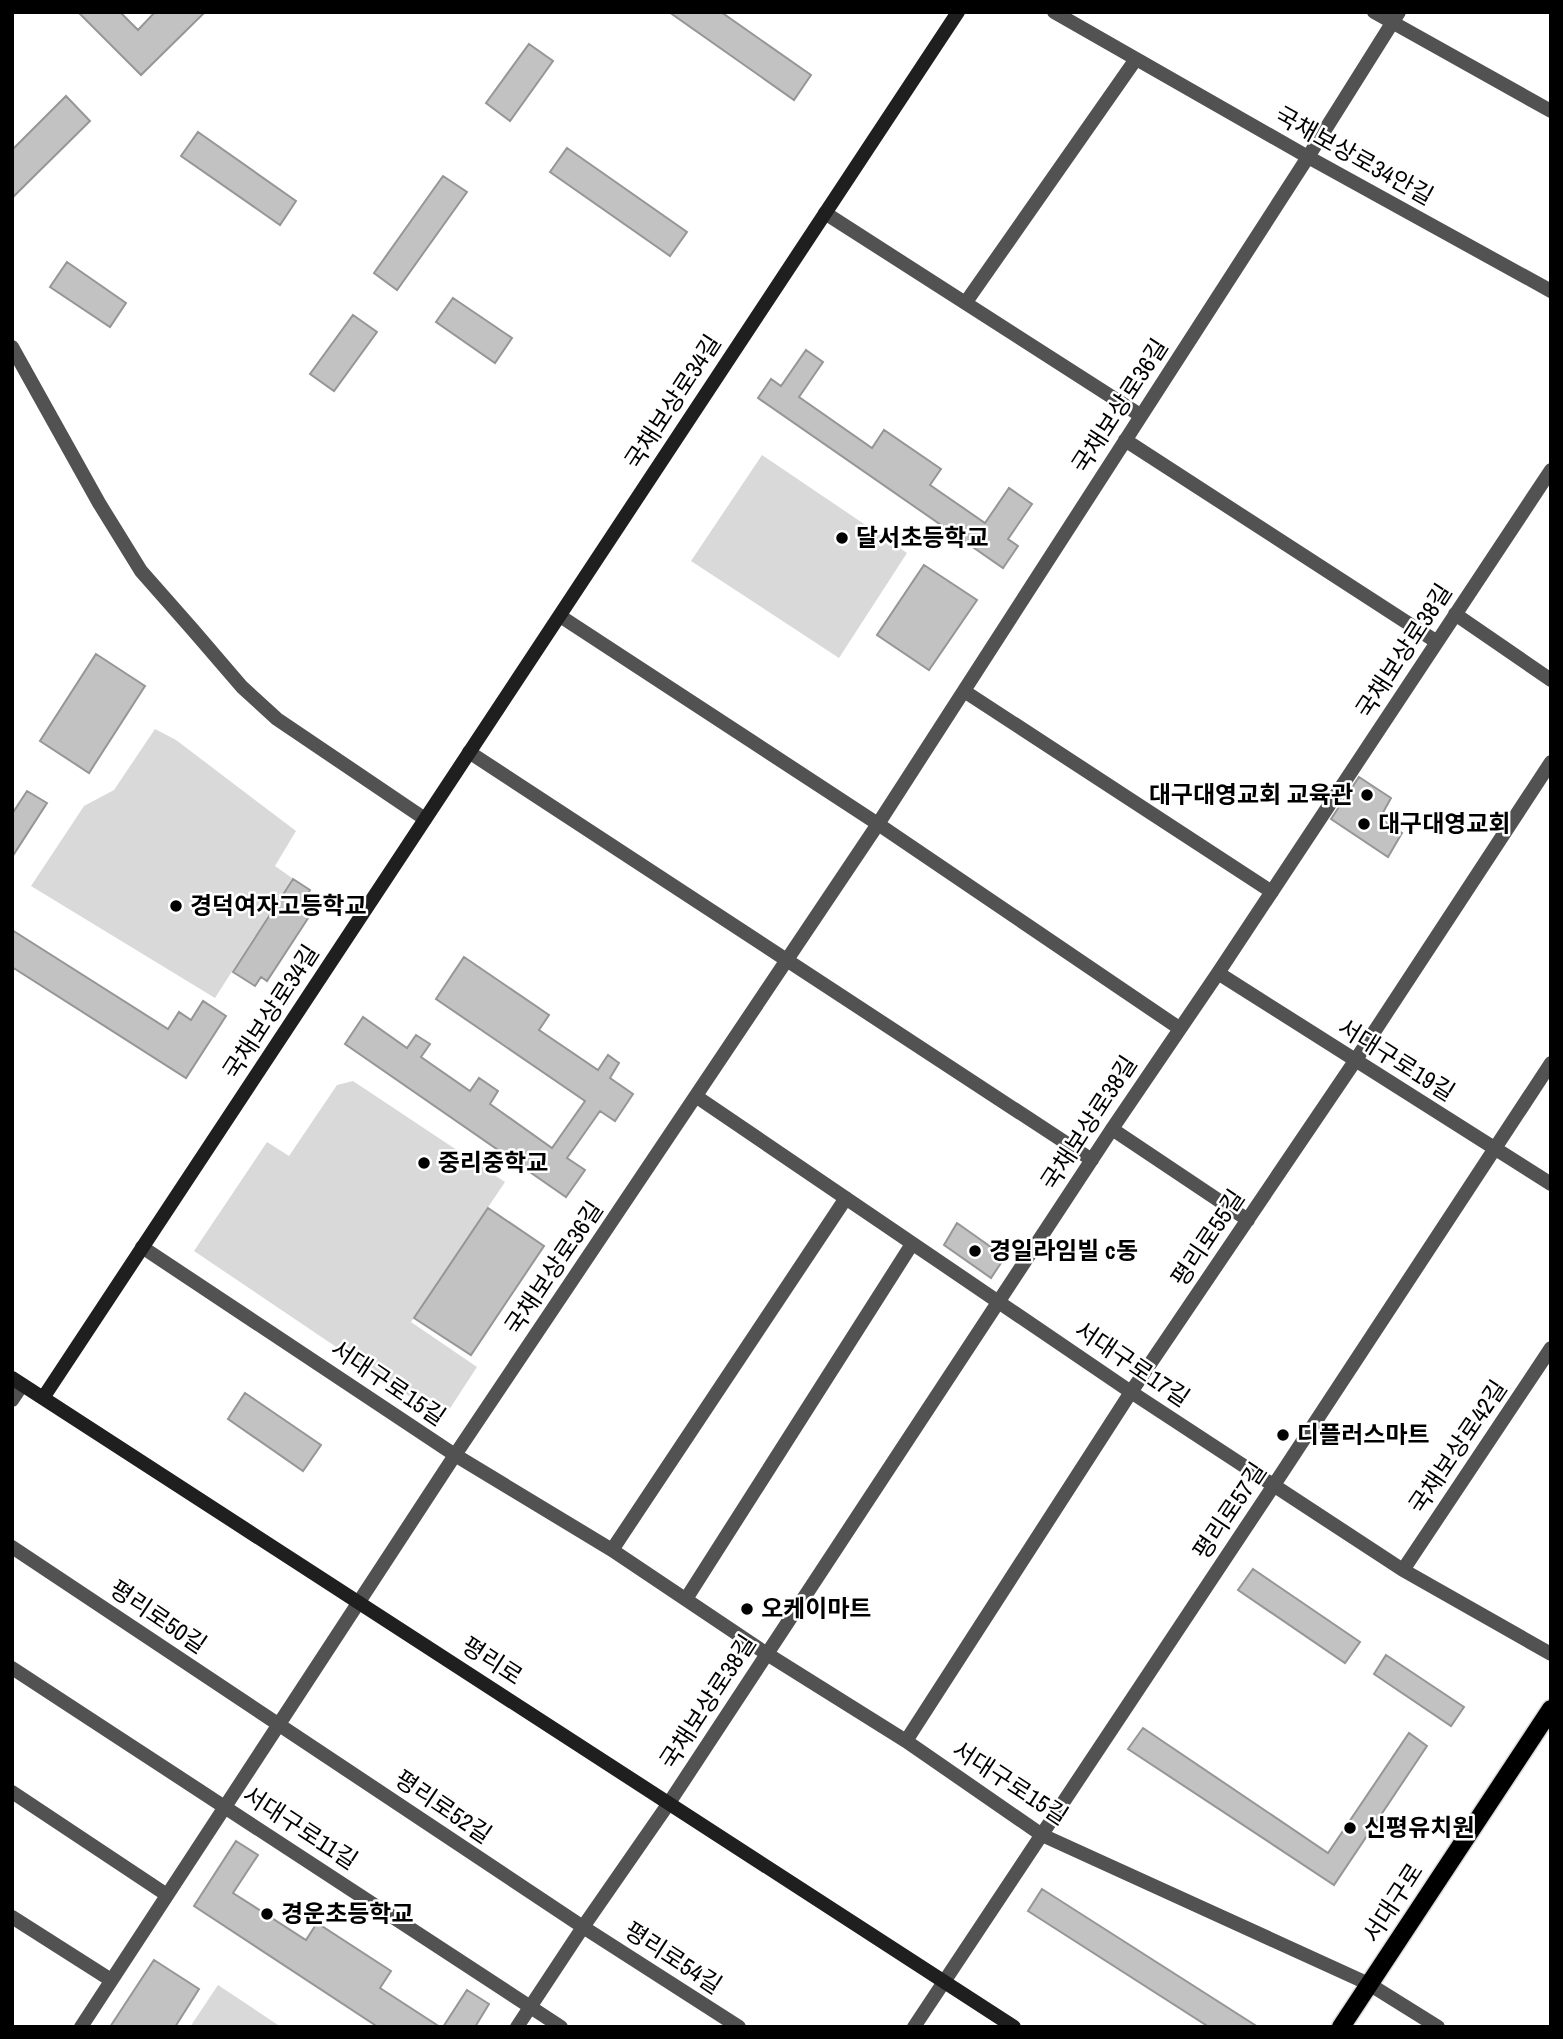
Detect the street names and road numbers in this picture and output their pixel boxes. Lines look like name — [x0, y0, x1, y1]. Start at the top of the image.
street label: 국채보상로34안길 — [1270, 98, 1439, 212]
street label: 국채보상로34길 — [617, 328, 728, 475]
street label: 국채보상로36길 — [1064, 332, 1175, 479]
street label: 국채보상로38길 — [1348, 577, 1459, 724]
street label: 국채보상로34길 — [215, 938, 326, 1085]
street label: 서대구로19길 — [1332, 1011, 1461, 1108]
street label: 국채보상로38길 — [1033, 1049, 1144, 1196]
street label: 평리로55길 — [1163, 1183, 1251, 1292]
street label: 국채보상로36길 — [497, 1195, 610, 1340]
street label: 서대구로17길 — [1069, 1313, 1196, 1413]
street label: 서대구로15길 — [325, 1332, 452, 1432]
street label: 국채보상로42길 — [1401, 1374, 1514, 1519]
street label: 평리로57길 — [1185, 1456, 1273, 1565]
street label: 평리로50길 — [104, 1572, 213, 1660]
street label: 국채보상로38길 — [652, 1628, 763, 1775]
street label: 평리로 — [456, 1629, 529, 1692]
street label: 서대구로15길 — [946, 1733, 1075, 1832]
street label: 평리로52길 — [389, 1762, 498, 1850]
street label: 서대구로11길 — [237, 1778, 364, 1876]
street label: 서대구로 — [1355, 1857, 1430, 1948]
street label: 평리로54길 — [619, 1914, 728, 2001]

